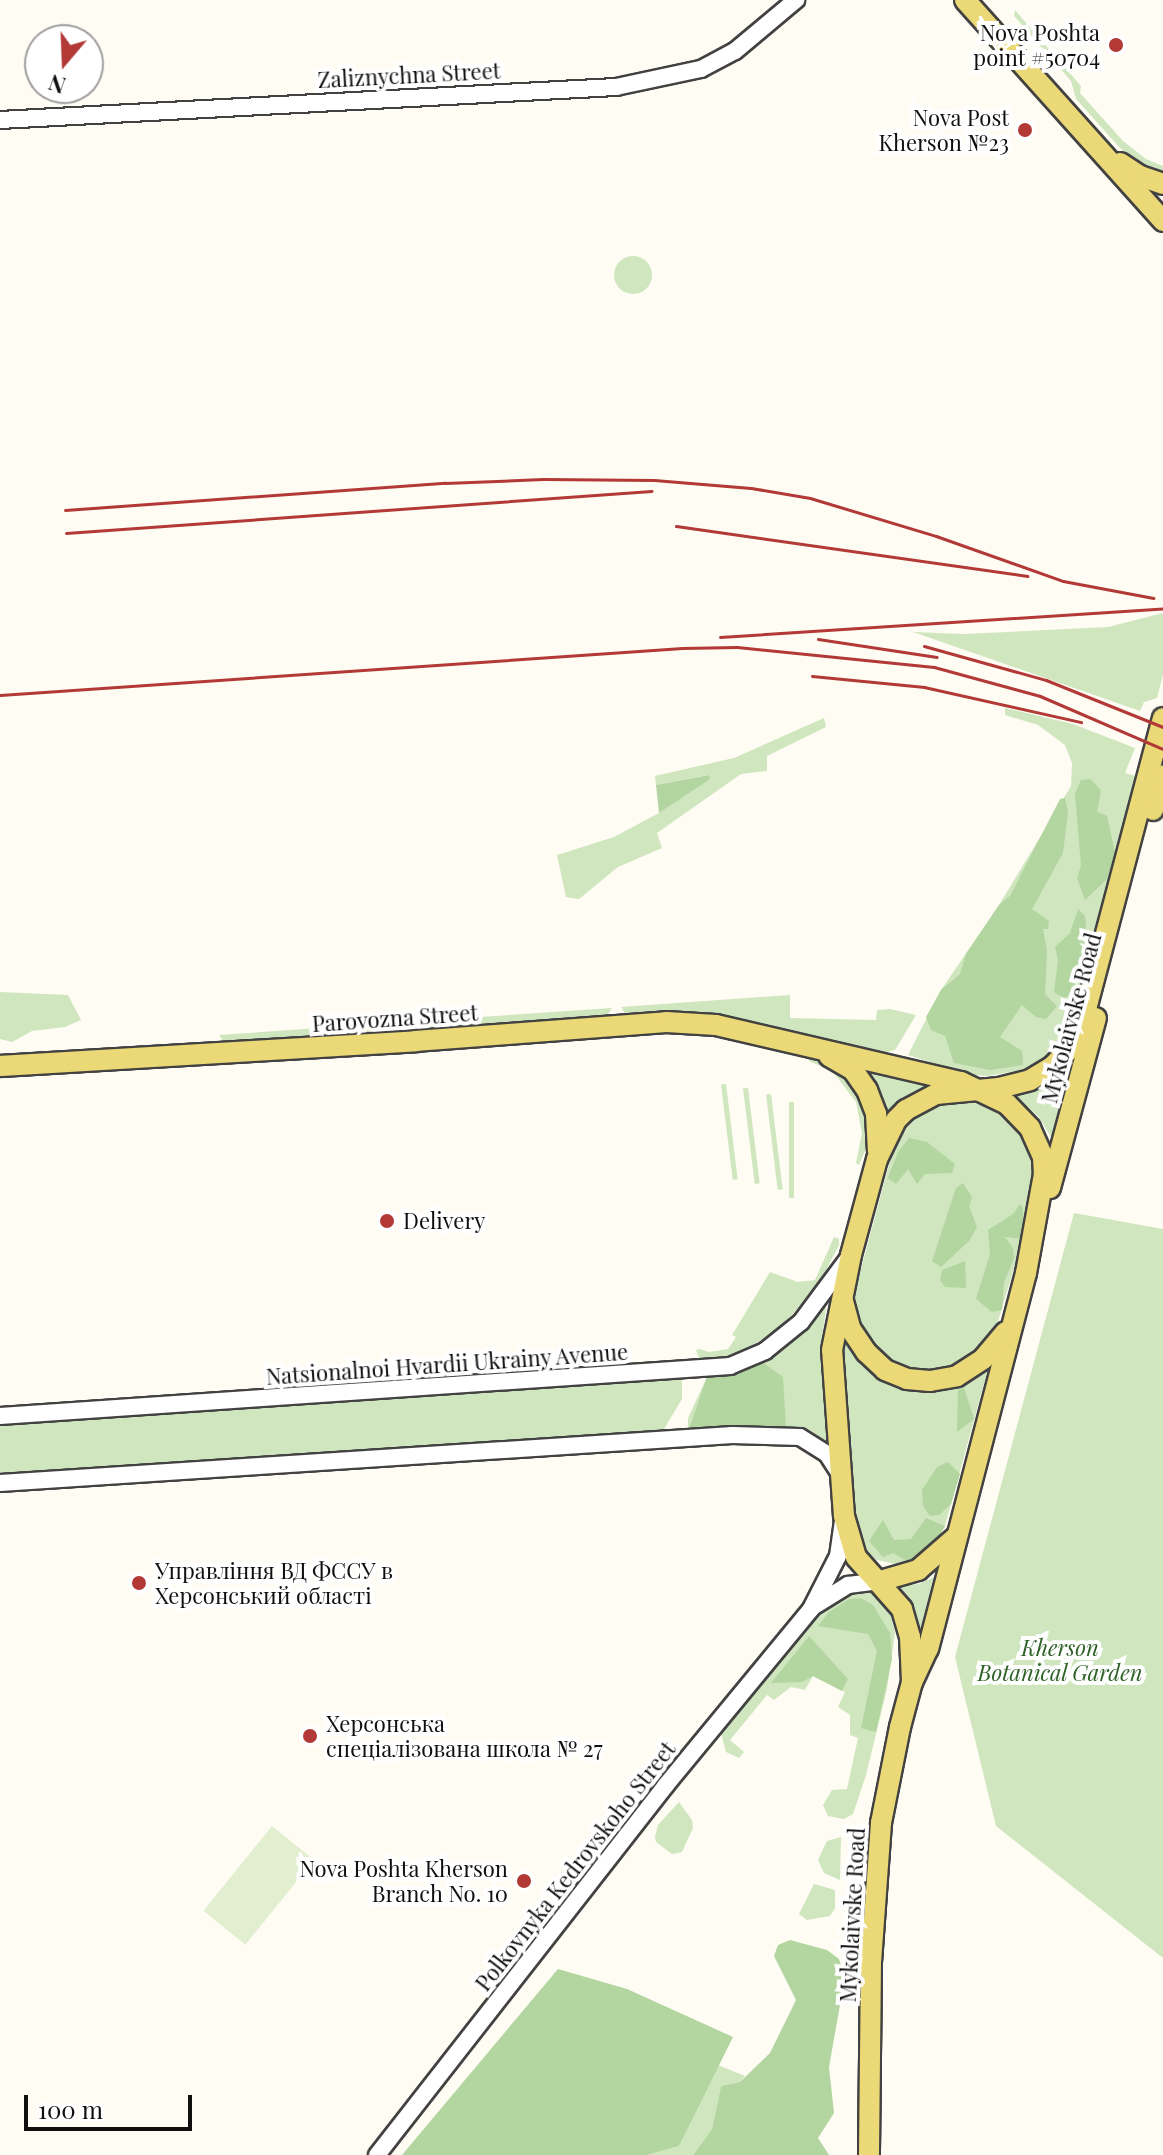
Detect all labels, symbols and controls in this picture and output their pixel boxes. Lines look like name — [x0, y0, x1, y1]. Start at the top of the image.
place label: Nova Poshta point #50704 — [973, 19, 1100, 70]
north arrow — [24, 24, 104, 104]
marker: Nova Poshta point #50704 — [1107, 36, 1125, 54]
street label: Zaliznychna Street — [317, 57, 501, 93]
text: N — [44, 68, 69, 102]
place label: Nova Post Kherson №23 — [879, 104, 1009, 156]
marker: Nova Post Kherson №23 — [1016, 121, 1034, 139]
street label: Mykolaivske Road — [1036, 930, 1106, 1106]
street label: Parovozna Street — [311, 999, 479, 1037]
place label: Delivery — [403, 1208, 485, 1234]
marker: Delivery — [378, 1212, 396, 1230]
street label: Natsionalnoi Hvardii Ukrainy Avenue — [264, 1338, 630, 1390]
place label: Управління ВД ФССУ в Херсонський області — [155, 1557, 393, 1608]
marker: Управління ВД ФССУ в Херсонський області — [130, 1574, 148, 1592]
park label: Kherson Botanical Garden — [977, 1634, 1143, 1686]
place label: Херсонська спеціалізована школа № 27 — [326, 1710, 603, 1762]
marker: Херсонська спеціалізована школа № 27 — [301, 1727, 319, 1745]
street label: Polkovnyka Kedrovskoho Street — [469, 1736, 681, 1996]
street label: Mykolaivske Road — [834, 1827, 870, 2003]
place label: Nova Poshta Kherson Branch No. 10 — [299, 1855, 508, 1906]
marker: Nova Poshta Kherson Branch No. 10 — [515, 1872, 533, 1890]
scale bar — [28, 2079, 196, 2129]
text: 100 m — [38, 2093, 103, 2125]

